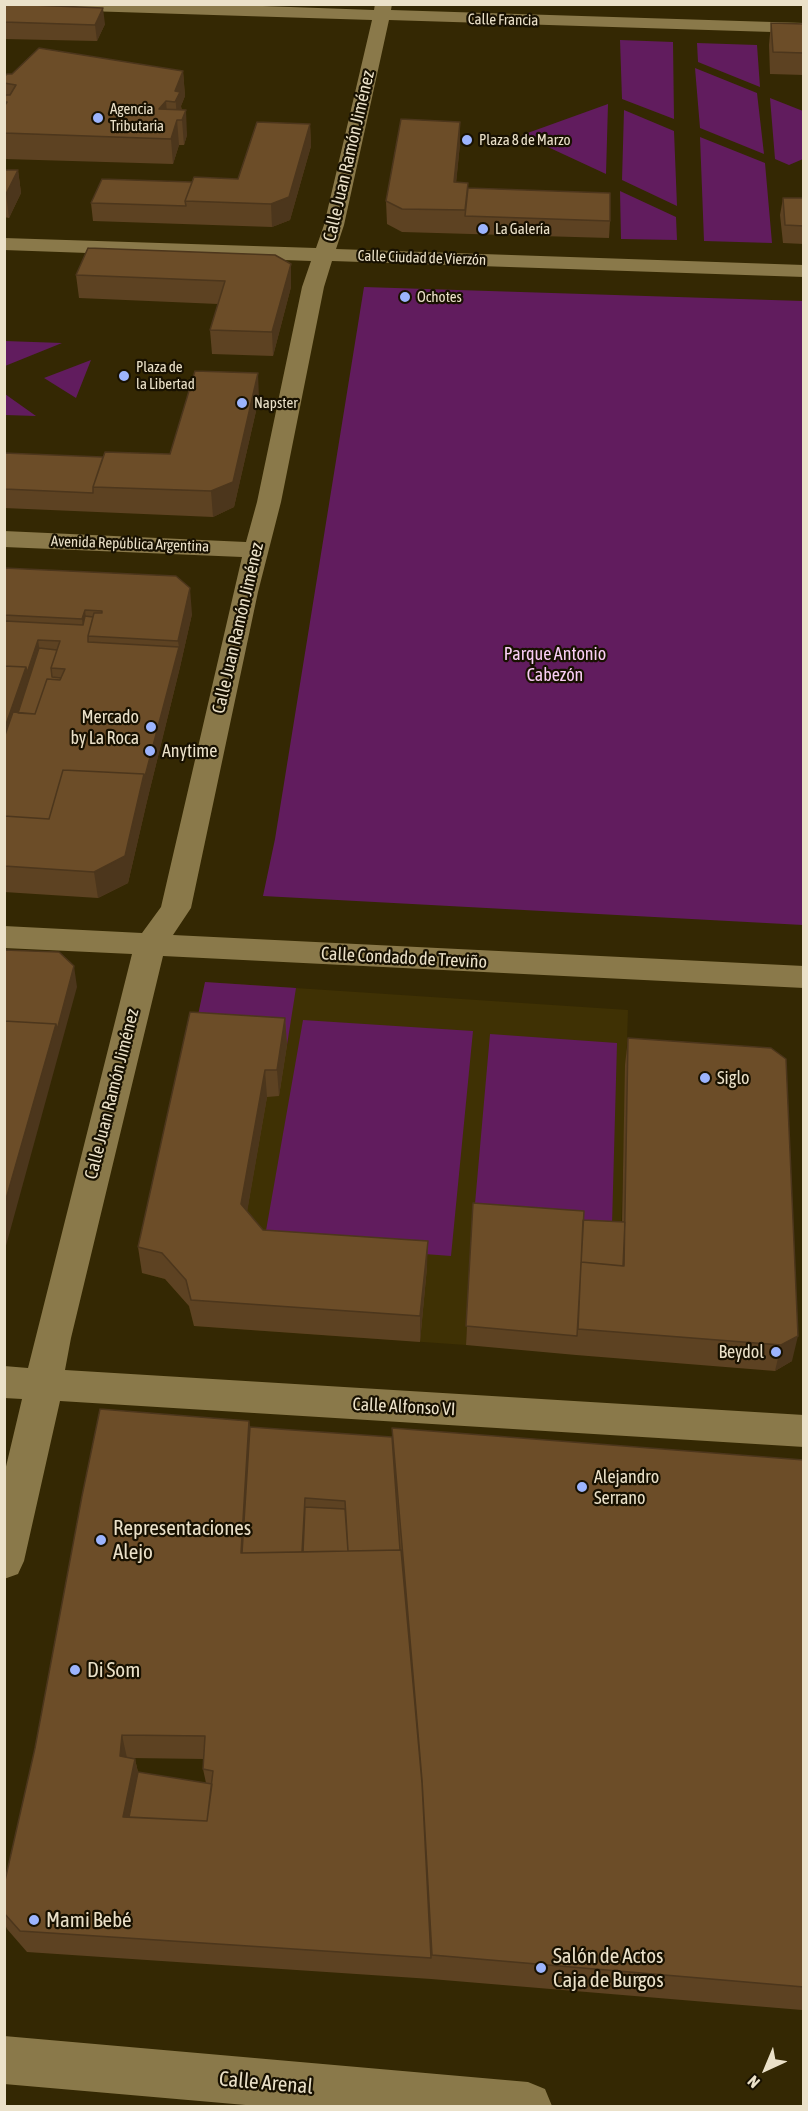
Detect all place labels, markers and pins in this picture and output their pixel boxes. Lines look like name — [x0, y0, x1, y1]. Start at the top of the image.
place label: Agencia Tributaria — [110, 100, 164, 135]
marker: Agencia Tributaria — [91, 111, 105, 125]
place label: Plaza 8 de Marzo — [479, 131, 571, 149]
marker: Plaza 8 de Marzo — [460, 133, 474, 147]
place label: La Galería — [495, 220, 550, 238]
marker: La Galería — [476, 222, 490, 236]
place label: Ochotes — [417, 288, 462, 306]
marker: Ochotes — [398, 290, 412, 304]
place label: Plaza de la Libertad — [136, 358, 195, 393]
marker: Plaza de la Libertad — [117, 369, 131, 383]
place label: Napster — [254, 394, 298, 412]
marker: Napster — [235, 396, 249, 410]
place label: Mercado by La Roca — [70, 706, 139, 748]
marker: Mercado by La Roca — [144, 720, 158, 734]
place label: Anytime — [162, 740, 217, 762]
marker: Anytime — [143, 744, 157, 758]
place label: Siglo — [717, 1067, 749, 1089]
marker: Siglo — [698, 1071, 712, 1085]
place label: Beydol — [718, 1341, 764, 1363]
marker: Beydol — [769, 1345, 783, 1359]
place label: Alejandro Serrano — [594, 1466, 659, 1508]
marker: Alejandro Serrano — [575, 1480, 589, 1494]
place label: Representaciones Alejo — [113, 1515, 251, 1565]
marker: Representaciones Alejo — [94, 1533, 108, 1547]
place label: Di Som — [87, 1657, 140, 1683]
marker: Di Som — [68, 1663, 82, 1677]
place label: Mami Bebé — [46, 1907, 132, 1933]
marker: Mami Bebé — [27, 1913, 41, 1927]
place label: Salón de Actos Caja de Burgos — [553, 1943, 664, 1993]
marker: Salón de Actos Caja de Burgos — [534, 1961, 548, 1975]

